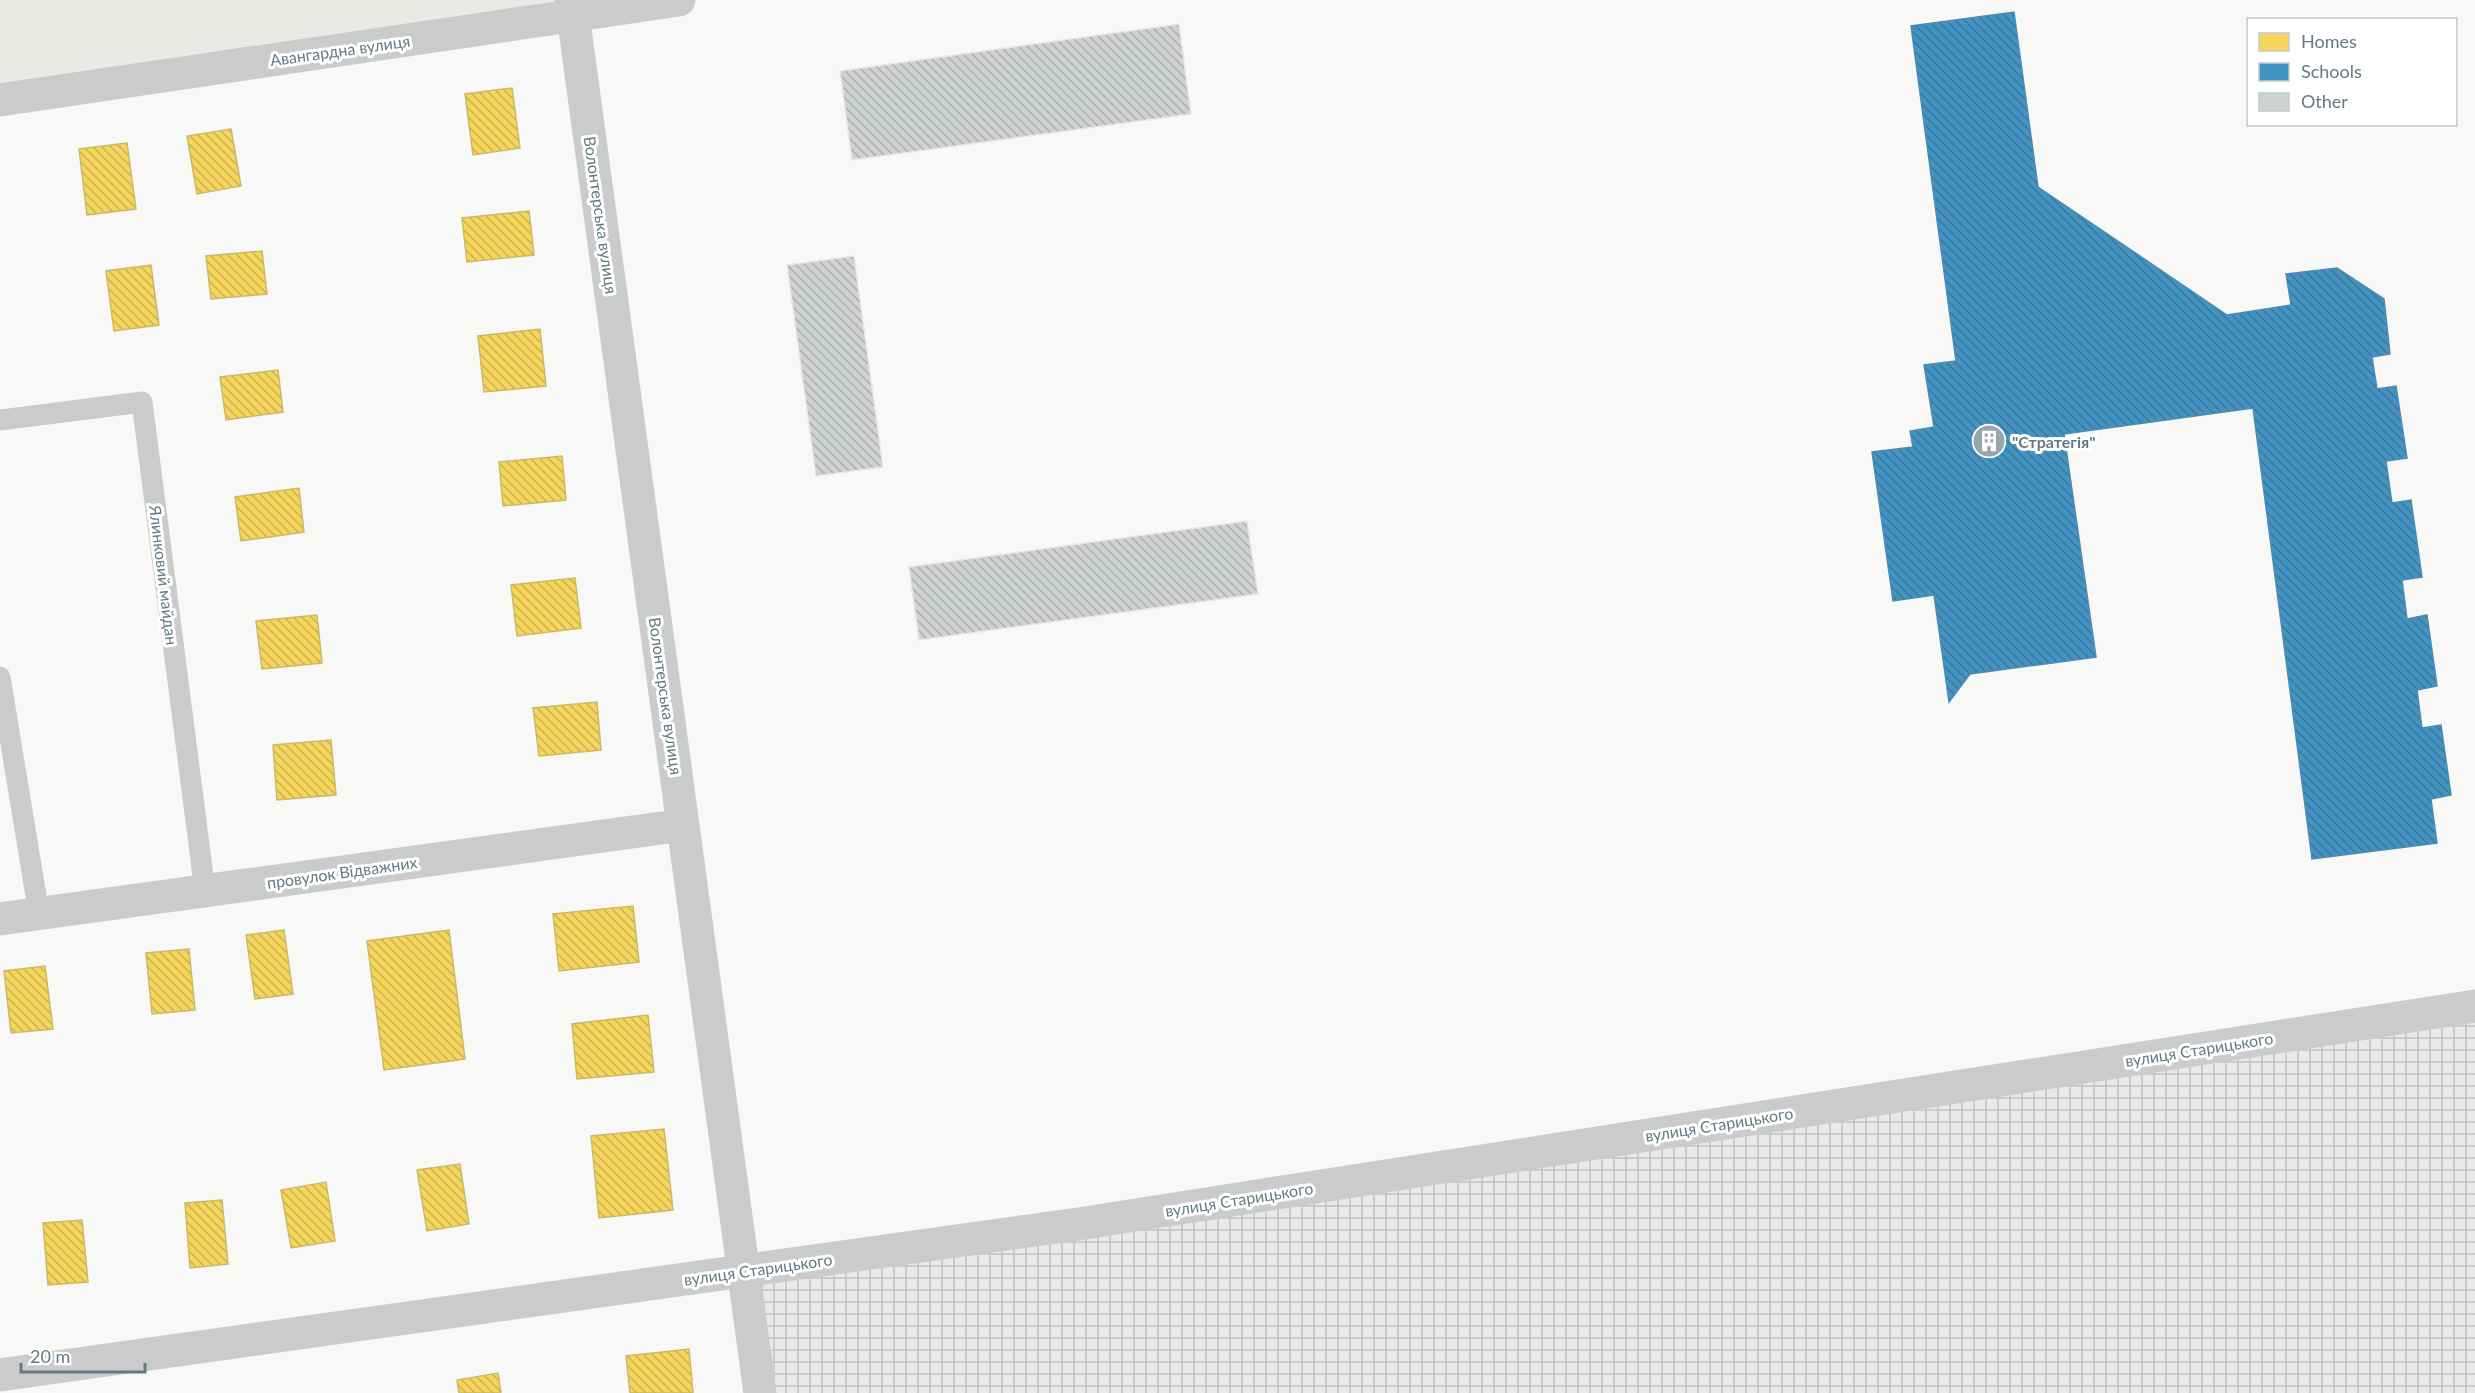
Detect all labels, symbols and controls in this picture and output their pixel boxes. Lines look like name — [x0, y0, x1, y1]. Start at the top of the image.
legend — [2247, 18, 2457, 126]
text: Homes — [2301, 30, 2357, 52]
street label: Авангардна вулиця — [269, 31, 411, 69]
text: Schools — [2301, 60, 2362, 82]
text: Other — [2301, 90, 2348, 112]
street label: Волонтерська вулиця — [581, 135, 621, 295]
building icon: "Стратегія" — [1971, 423, 2007, 459]
place label: "Стратегія" — [2012, 432, 2096, 451]
street label: Ялинковий майдан — [146, 503, 182, 646]
street label: Волонтерська вулиця — [646, 616, 686, 776]
street label: провулок Відважних — [266, 852, 418, 892]
street label: вулиця Старицького — [2124, 1028, 2274, 1070]
street label: вулиця Старицького — [1644, 1103, 1794, 1145]
street label: вулиця Старицького — [1164, 1178, 1314, 1220]
street label: вулиця Старицького — [683, 1249, 833, 1289]
scale bar — [21, 1336, 146, 1374]
text: 20 m — [30, 1345, 70, 1367]

